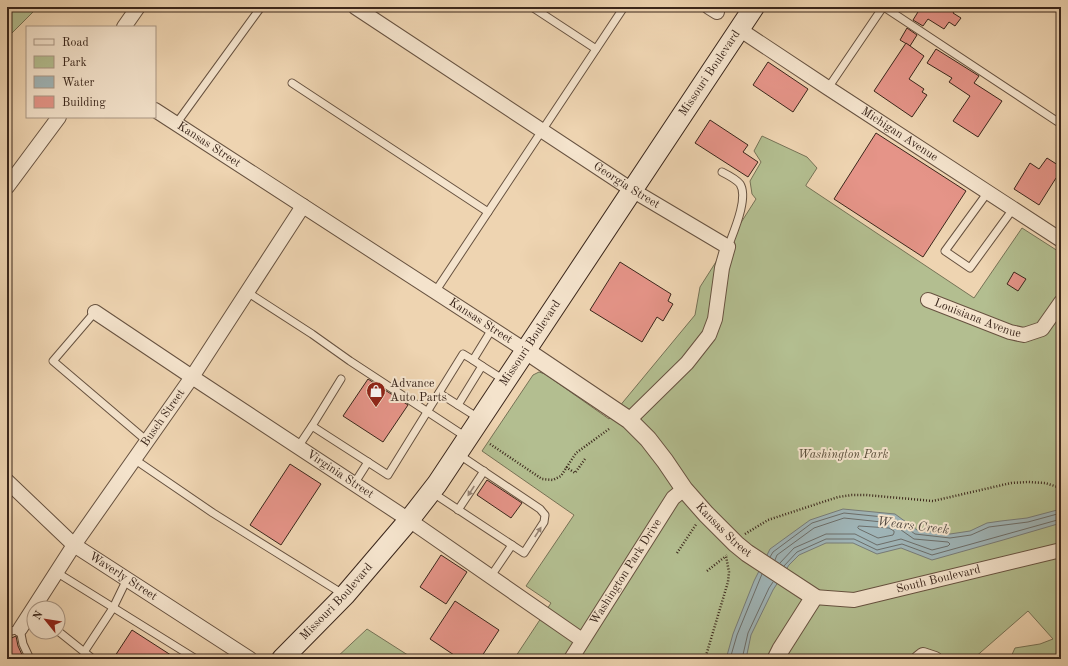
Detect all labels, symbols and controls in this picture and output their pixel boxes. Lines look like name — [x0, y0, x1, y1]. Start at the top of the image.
legend — [26, 26, 156, 118]
street label: Missouri Boulevard — [677, 28, 743, 118]
text: Road — [62, 37, 89, 49]
text: Park — [62, 57, 87, 69]
text: Water — [62, 77, 95, 89]
text: Building — [62, 97, 106, 109]
street label: Michigan Avenue — [859, 105, 940, 164]
street label: Kansas Street — [175, 120, 243, 170]
street label: Georgia Street — [591, 160, 662, 211]
street label: Kansas Street — [447, 296, 514, 346]
street label: Louisiana Avenue — [932, 297, 1022, 340]
street label: Missouri Boulevard — [498, 298, 563, 388]
place label: Advance Auto Parts — [390, 378, 447, 404]
shop icon: Advance Auto Parts — [365, 380, 387, 408]
street label: Busch Street — [139, 387, 187, 449]
street label: Virginia Street — [304, 448, 376, 501]
park label: Washington Park — [798, 449, 888, 461]
one-way arrow — [467, 486, 475, 496]
street label: Kansas Street — [693, 500, 753, 560]
water label: Wears Creek — [876, 515, 950, 537]
street label: Washington Park Drive — [588, 517, 664, 627]
one-way arrow — [534, 527, 542, 537]
street label: Waverly Street — [87, 550, 159, 603]
street label: Missouri Boulevard — [298, 561, 375, 643]
street label: South Boulevard — [895, 564, 982, 596]
north arrow — [26, 600, 66, 640]
text: N — [32, 609, 46, 622]

